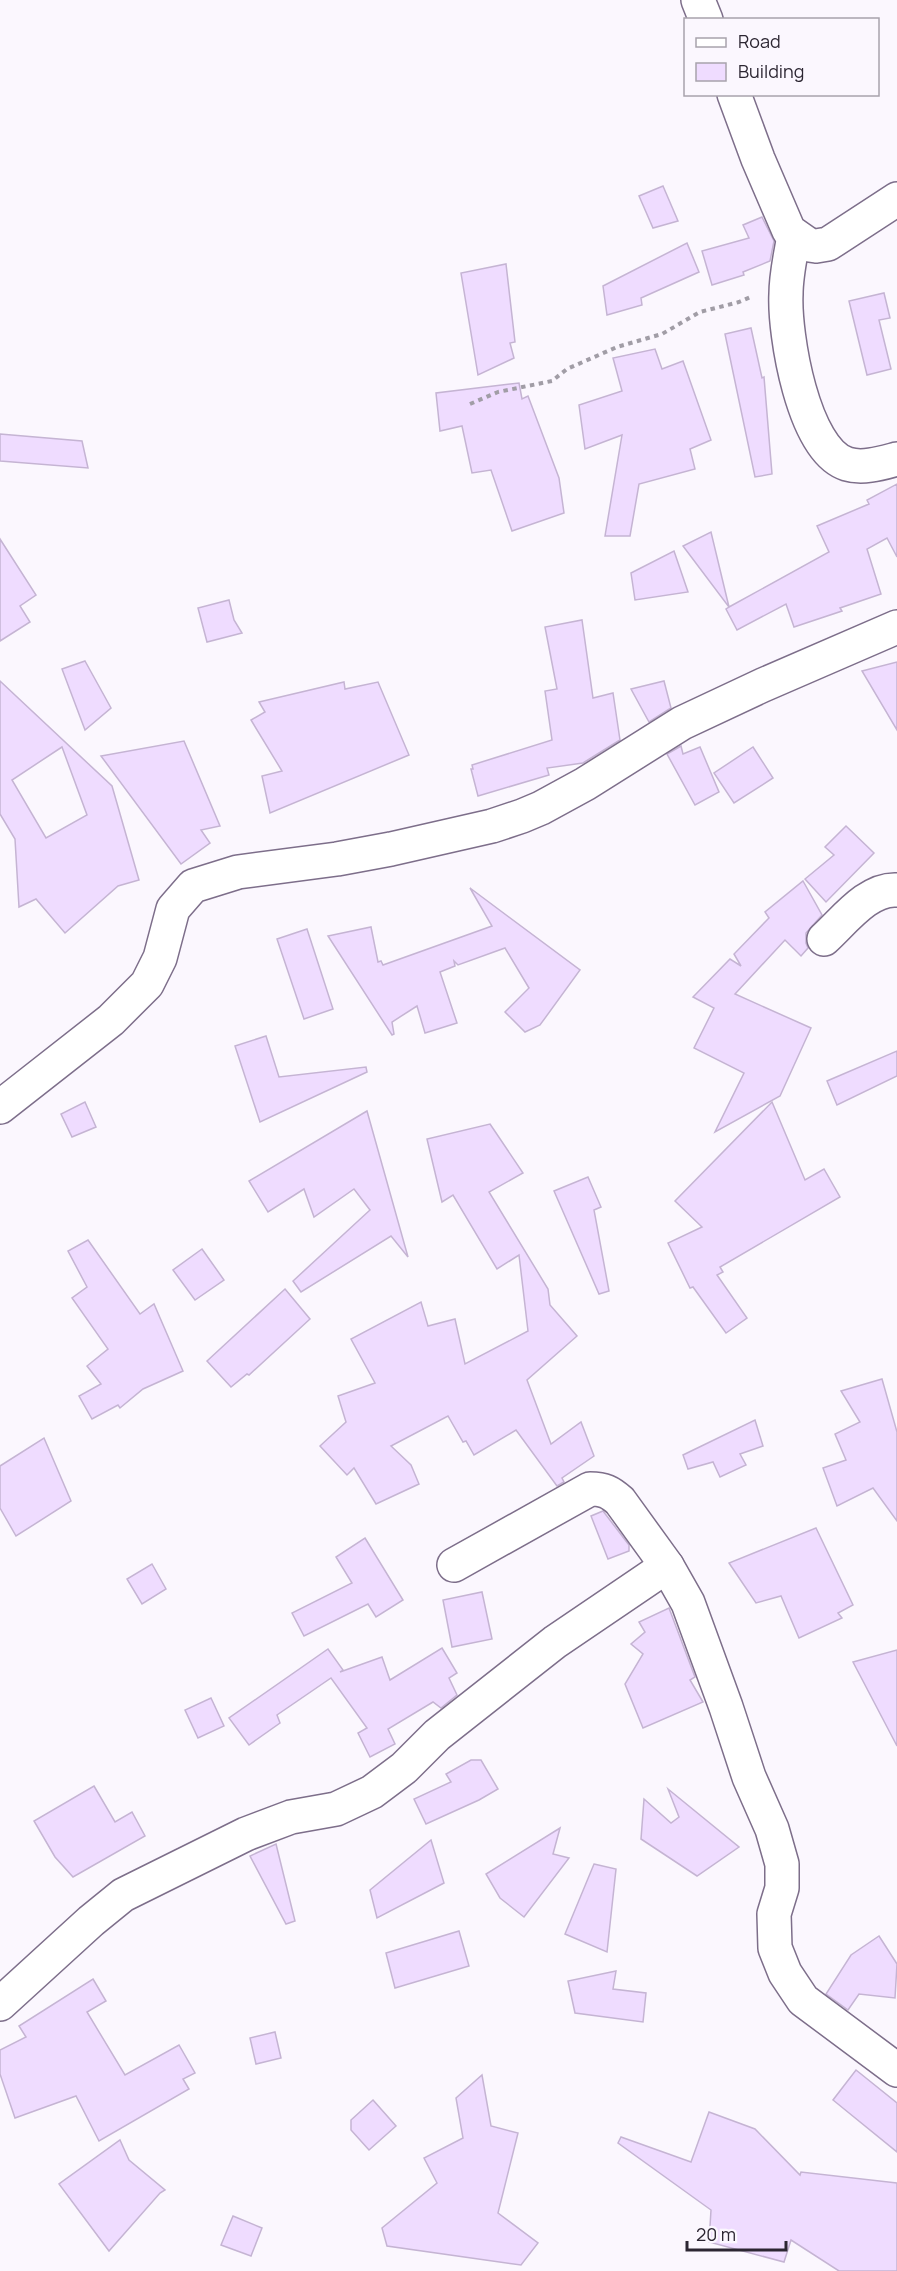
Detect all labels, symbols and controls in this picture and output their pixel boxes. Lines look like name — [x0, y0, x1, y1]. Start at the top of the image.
legend — [684, 18, 879, 96]
text: Road — [738, 29, 781, 53]
text: Building — [738, 59, 804, 83]
scale bar — [687, 2214, 786, 2252]
text: 20 m — [696, 2222, 736, 2246]

